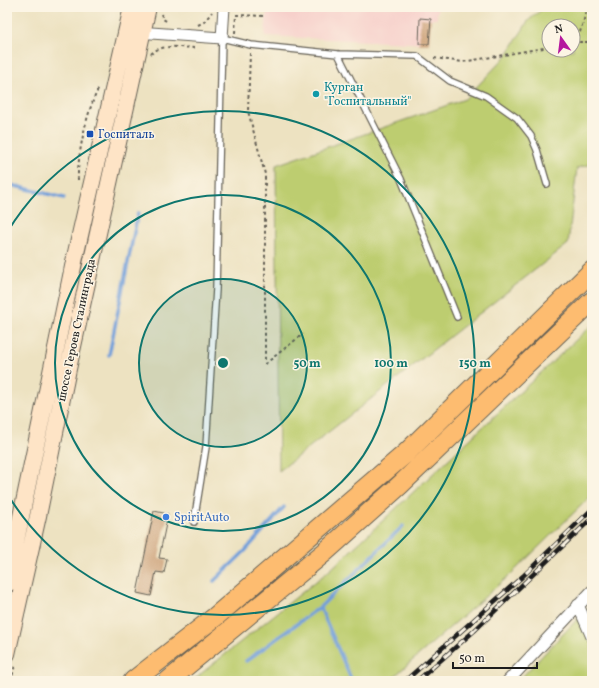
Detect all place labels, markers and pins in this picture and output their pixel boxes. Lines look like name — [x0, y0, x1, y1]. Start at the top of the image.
place label: Курган "Госпитальный" — [324, 80, 411, 110]
marker: Курган "Госпитальный" — [311, 89, 321, 99]
place label: Госпиталь — [98, 127, 154, 143]
marker: Госпиталь — [85, 129, 95, 139]
centre of rings — [216, 356, 230, 370]
place label: SpiritAuto — [174, 510, 229, 526]
marker: SpiritAuto — [161, 512, 171, 522]

